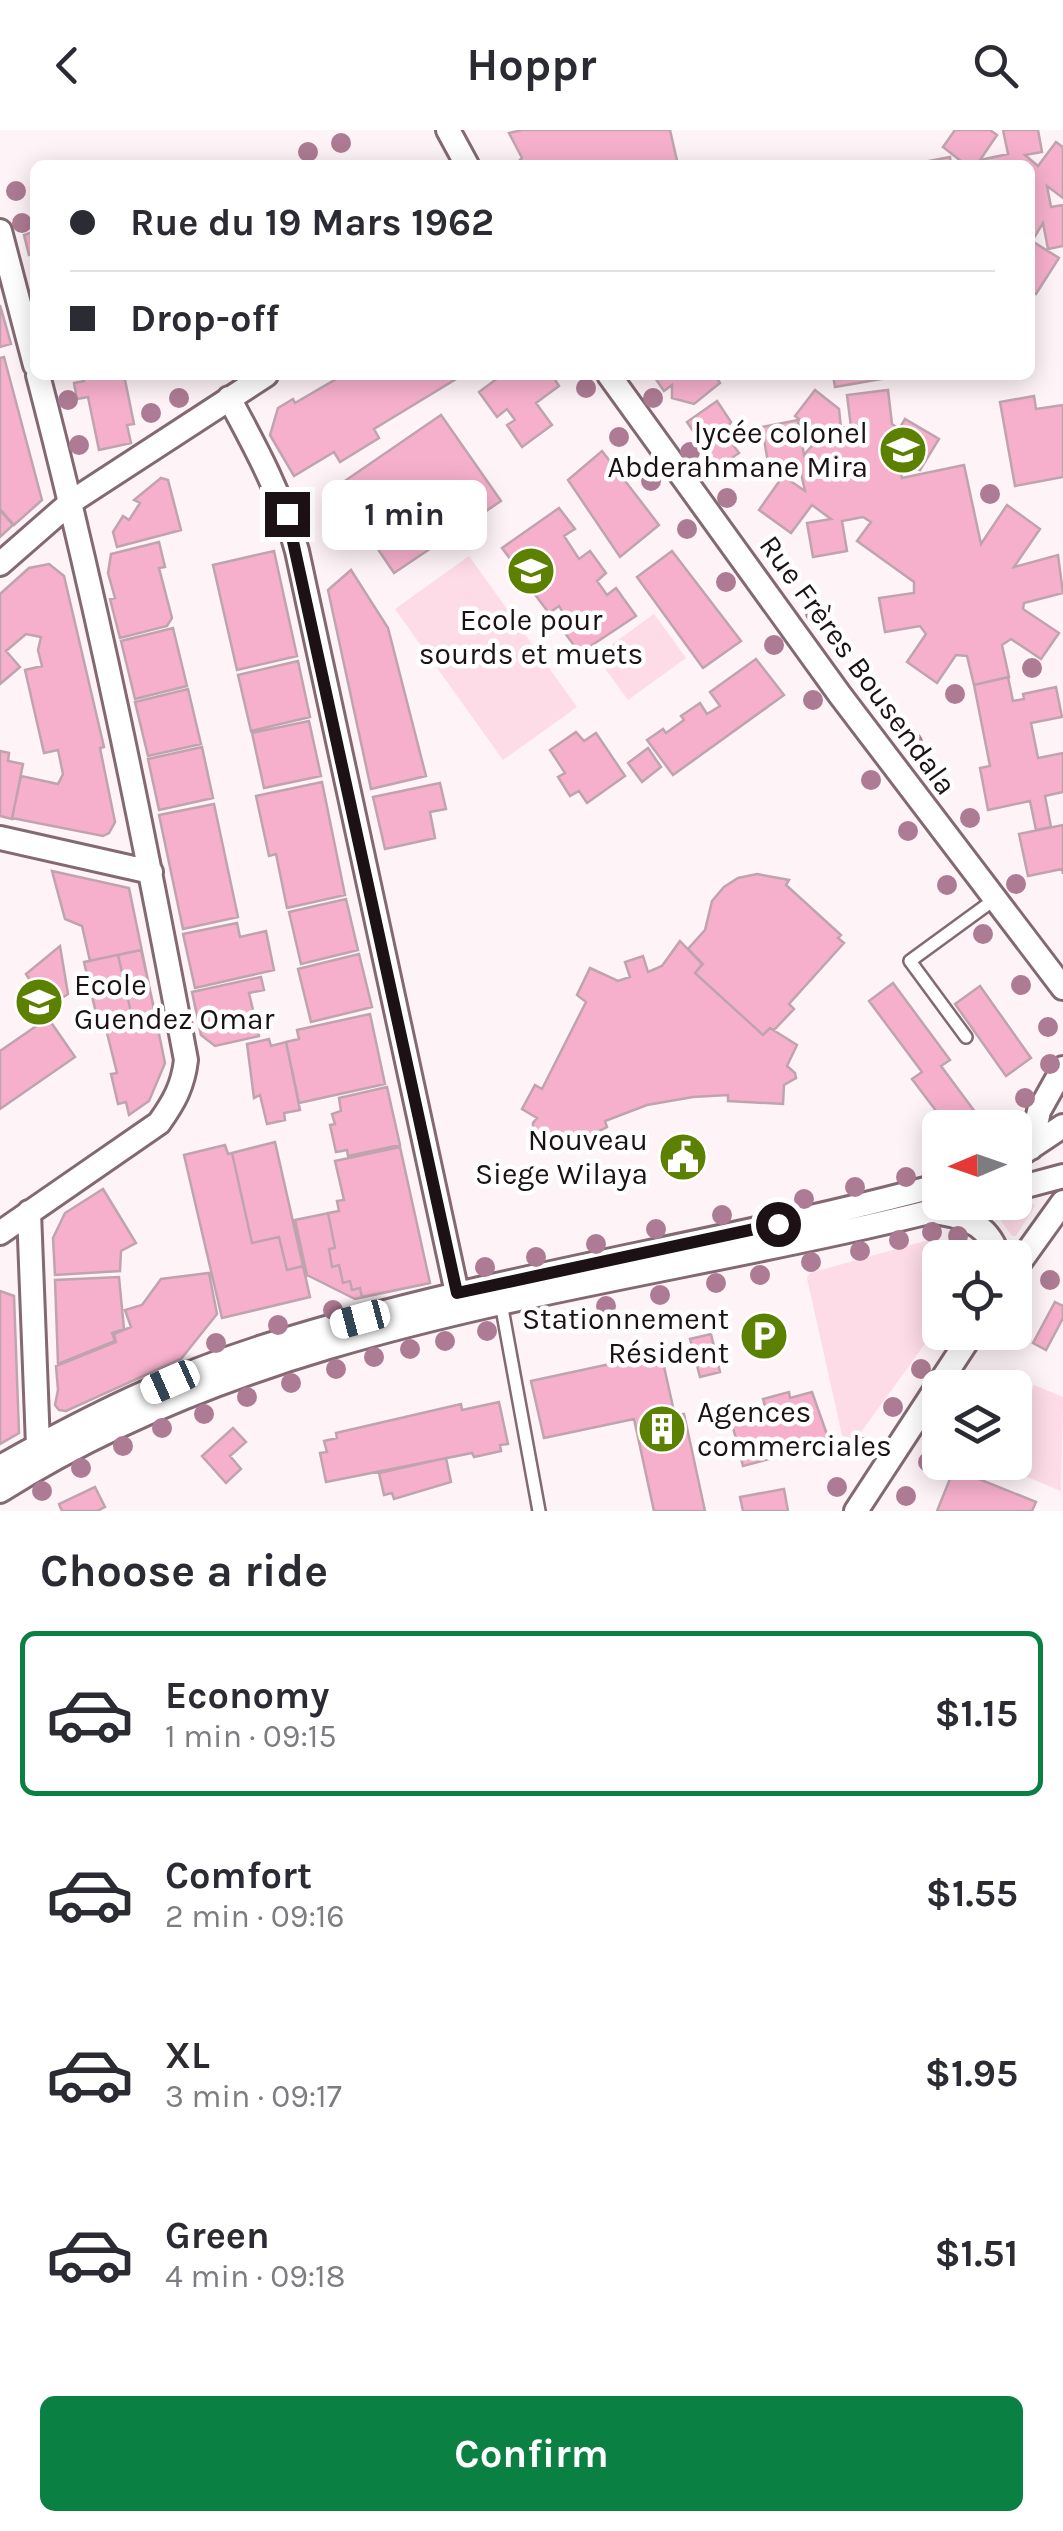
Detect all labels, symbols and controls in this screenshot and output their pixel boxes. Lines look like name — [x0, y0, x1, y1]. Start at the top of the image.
icon: back — [40, 38, 95, 93]
icon: search — [968, 38, 1023, 93]
text: Hoppr — [467, 39, 596, 91]
text: Rue du 19 Mars 1962 — [130, 200, 494, 245]
text: Drop-off — [130, 296, 279, 341]
place label: lycée colonel Abderahmane Mira — [607, 415, 868, 485]
school or university icon: lycée colonel Abderahmane Mira — [877, 424, 929, 476]
callout: 1 min — [322, 479, 487, 549]
route end — [265, 492, 310, 537]
text: 1 min — [364, 496, 445, 533]
street label: Rue Frères Bousendala — [752, 528, 964, 802]
school or university icon: Ecole pour sourds et muets — [505, 545, 557, 597]
place label: Ecole pour sourds et muets — [419, 602, 643, 672]
place label: Ecole Guendez Omar — [74, 967, 274, 1037]
school or university icon: Ecole Guendez Omar — [13, 976, 65, 1028]
north arrow — [922, 1110, 1032, 1220]
map controls — [922, 1110, 1032, 1480]
place label: Nouveau Siege Wilaya — [475, 1122, 648, 1192]
public building icon: Nouveau Siege Wilaya — [657, 1131, 709, 1183]
route start — [756, 1202, 801, 1247]
button: locate — [922, 1240, 1032, 1350]
car — [327, 1297, 393, 1341]
place label: Stationnement Résident — [522, 1301, 729, 1371]
parking icon: Stationnement Résident — [738, 1310, 790, 1362]
car — [136, 1356, 204, 1408]
button: layers — [922, 1370, 1032, 1480]
place label: Agences commerciales — [697, 1394, 892, 1464]
building icon: Agences commerciales — [636, 1403, 688, 1455]
text: Choose a ride — [40, 1545, 328, 1597]
icon: car — [45, 1669, 135, 1759]
text: Economy — [165, 1673, 329, 1718]
text: $1.15 — [934, 1691, 1018, 1736]
text: 1 min · 09:15 — [165, 1718, 336, 1755]
icon: car — [45, 1849, 135, 1939]
text: Comfort — [165, 1853, 312, 1898]
text: $1.55 — [926, 1871, 1018, 1916]
text: 2 min · 09:16 — [165, 1898, 345, 1935]
icon: car — [45, 2029, 135, 2119]
text: XL — [165, 2033, 210, 2078]
text: $1.95 — [925, 2051, 1018, 2096]
text: 3 min · 09:17 — [165, 2078, 342, 2115]
icon: car — [45, 2209, 135, 2299]
text: Green — [165, 2213, 270, 2258]
text: $1.51 — [934, 2231, 1018, 2276]
text: 4 min · 09:18 — [165, 2258, 345, 2295]
button: Confirm — [40, 2396, 1023, 2511]

